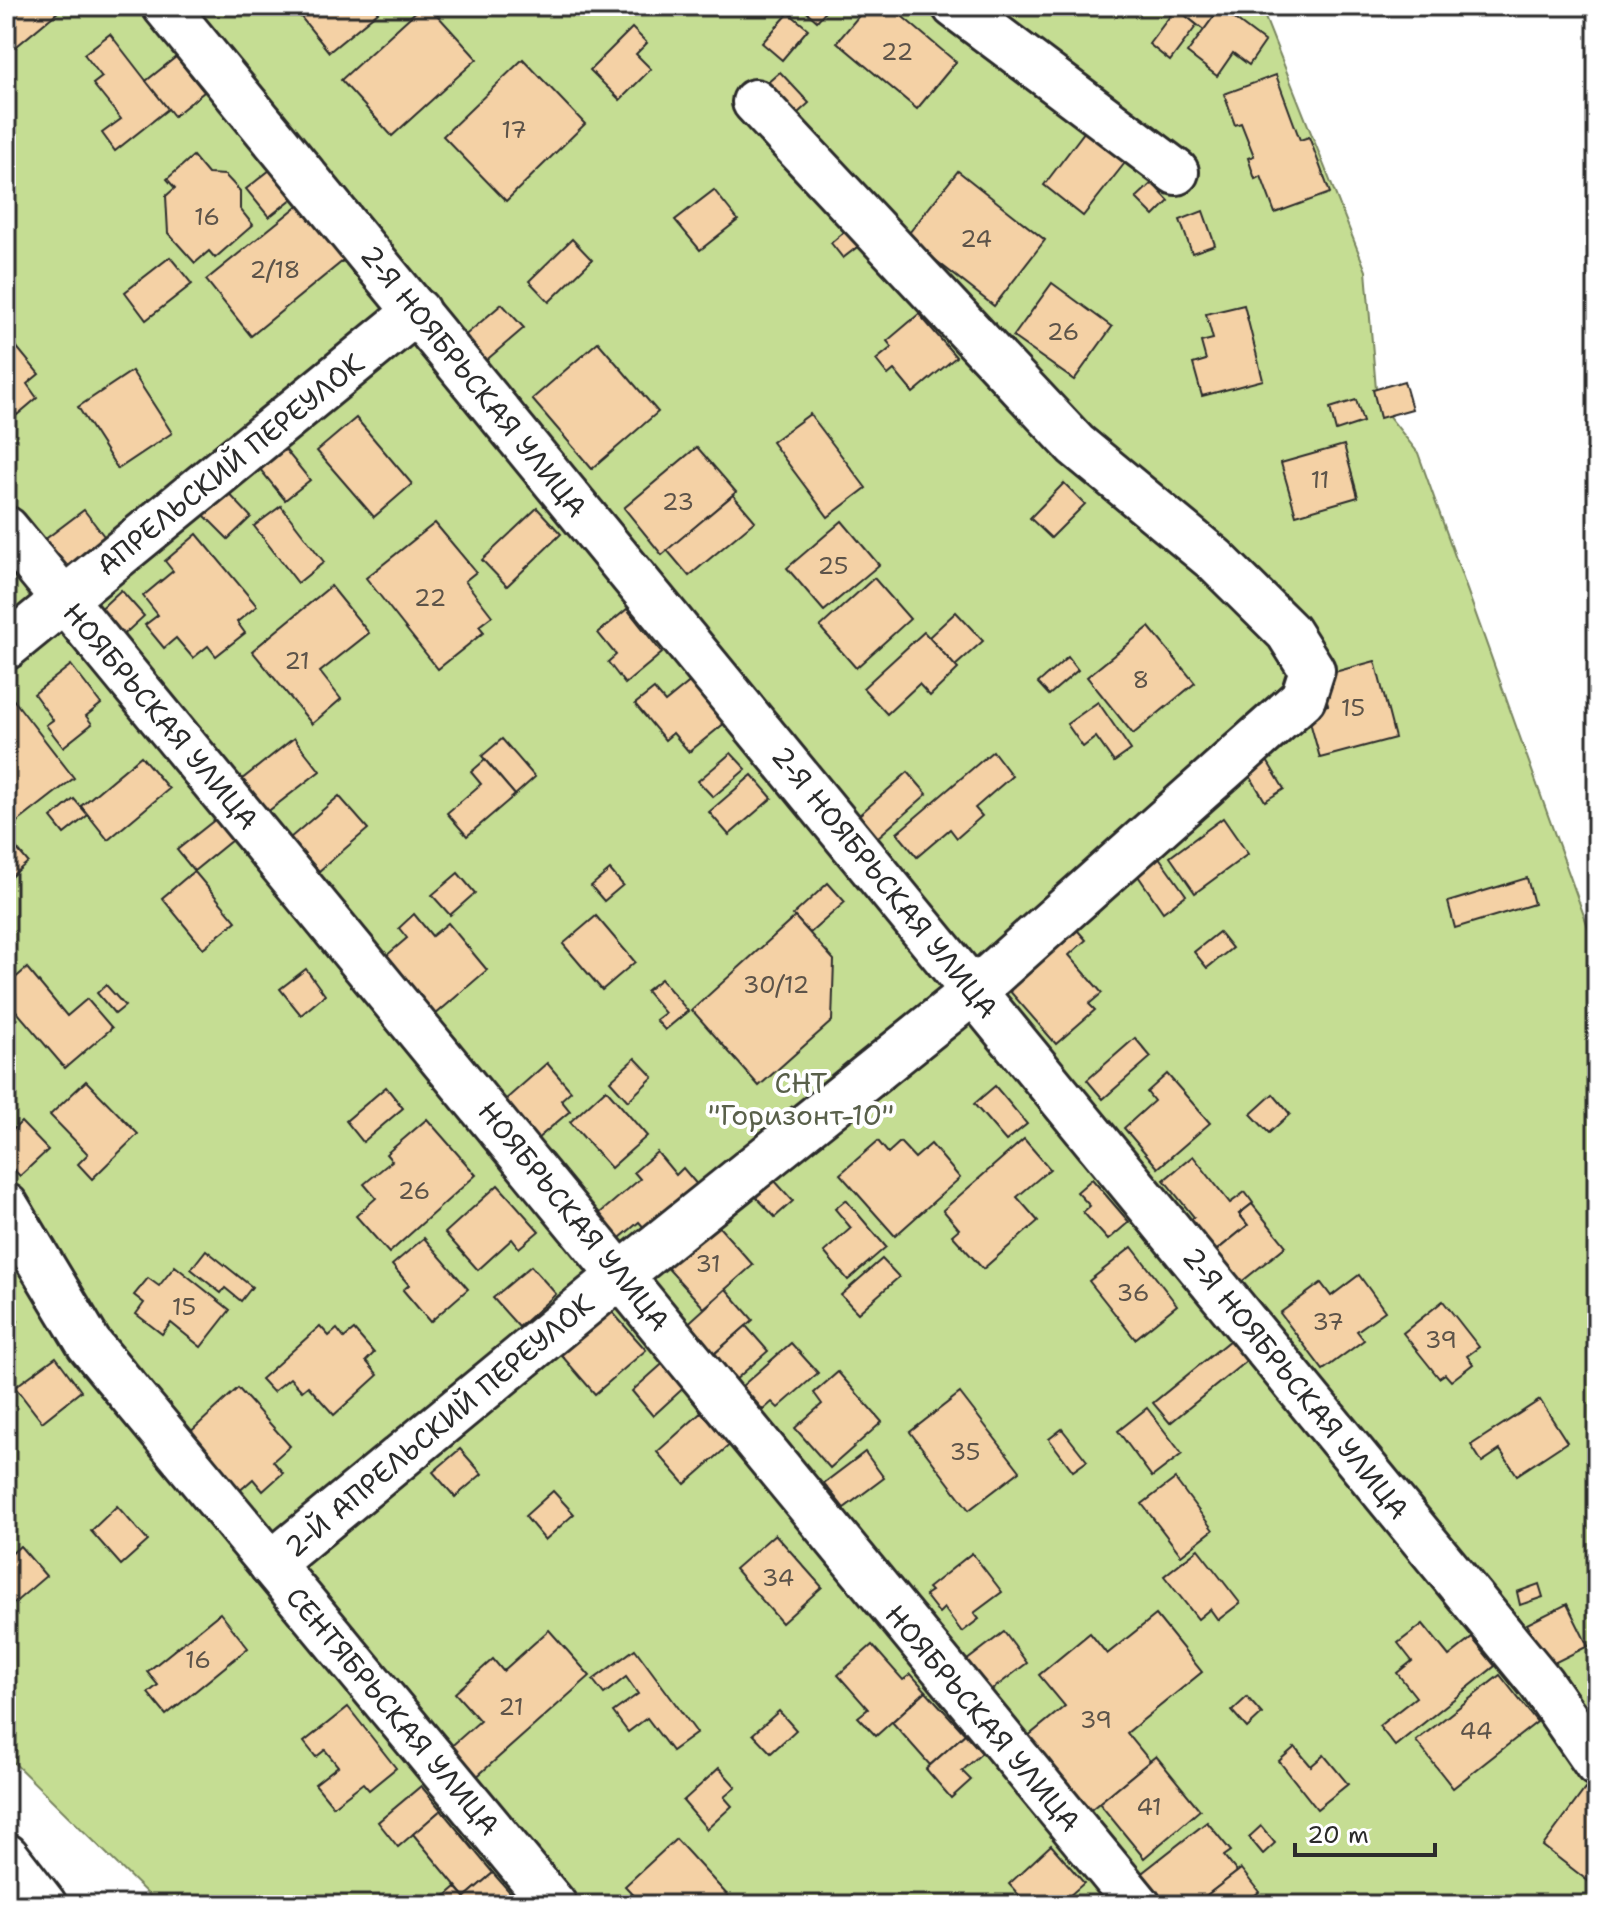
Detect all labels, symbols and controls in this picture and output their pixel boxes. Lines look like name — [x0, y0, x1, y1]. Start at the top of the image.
house number: 22 — [881, 36, 913, 68]
house number: 17 — [501, 114, 527, 146]
house number: 16 — [194, 201, 220, 233]
house number: 24 — [960, 223, 992, 255]
street label: 2-Я НОЯБРЬСКАЯ УЛИЦА — [352, 237, 596, 525]
house number: 2/18 — [249, 254, 301, 286]
house number: 26 — [1047, 316, 1079, 348]
street label: АПРЕЛЬСКИЙ ПЕРЕУЛОК — [88, 344, 372, 584]
house number: 11 — [1310, 464, 1330, 496]
house number: 23 — [662, 486, 694, 518]
house number: 25 — [817, 550, 849, 582]
house number: 22 — [414, 582, 446, 614]
street label: НОЯБРЬСКАЯ УЛИЦА — [55, 594, 267, 838]
house number: 21 — [284, 645, 310, 677]
house number: 8 — [1133, 664, 1149, 696]
house number: 15 — [1341, 692, 1365, 724]
street label: 2-Я НОЯБРЬСКАЯ УЛИЦА — [763, 738, 1007, 1026]
house number: 30/12 — [743, 969, 809, 1001]
park label: СНТ "Горизонт-10" — [708, 1064, 894, 1134]
street label: НОЯБРЬСКАЯ УЛИЦА — [469, 1093, 679, 1339]
house number: 26 — [398, 1175, 430, 1207]
street label: 2-Я НОЯБРЬСКАЯ УЛИЦА — [1174, 1239, 1418, 1527]
house number: 31 — [695, 1248, 721, 1280]
house number: 36 — [1117, 1277, 1150, 1309]
street label: 2-Й АПРЕЛЬСКИЙ ПЕРЕУЛОК — [276, 1284, 602, 1566]
house number: 15 — [172, 1291, 196, 1323]
house number: 37 — [1312, 1306, 1344, 1338]
house number: 39 — [1425, 1324, 1457, 1356]
house number: 35 — [950, 1436, 980, 1468]
house number: 34 — [762, 1562, 794, 1594]
street label: СЕНТЯБРЬСКАЯ УЛИЦА — [278, 1579, 508, 1843]
street label: НОЯБРЬСКАЯ УЛИЦА — [877, 1596, 1089, 1840]
house number: 16 — [185, 1644, 211, 1676]
house number: 21 — [498, 1691, 524, 1723]
house number: 39 — [1080, 1704, 1112, 1736]
house number: 44 — [1460, 1715, 1492, 1747]
house number: 41 — [1136, 1791, 1162, 1823]
scale bar — [1295, 1807, 1435, 1857]
text: 20 m — [1307, 1819, 1369, 1851]

